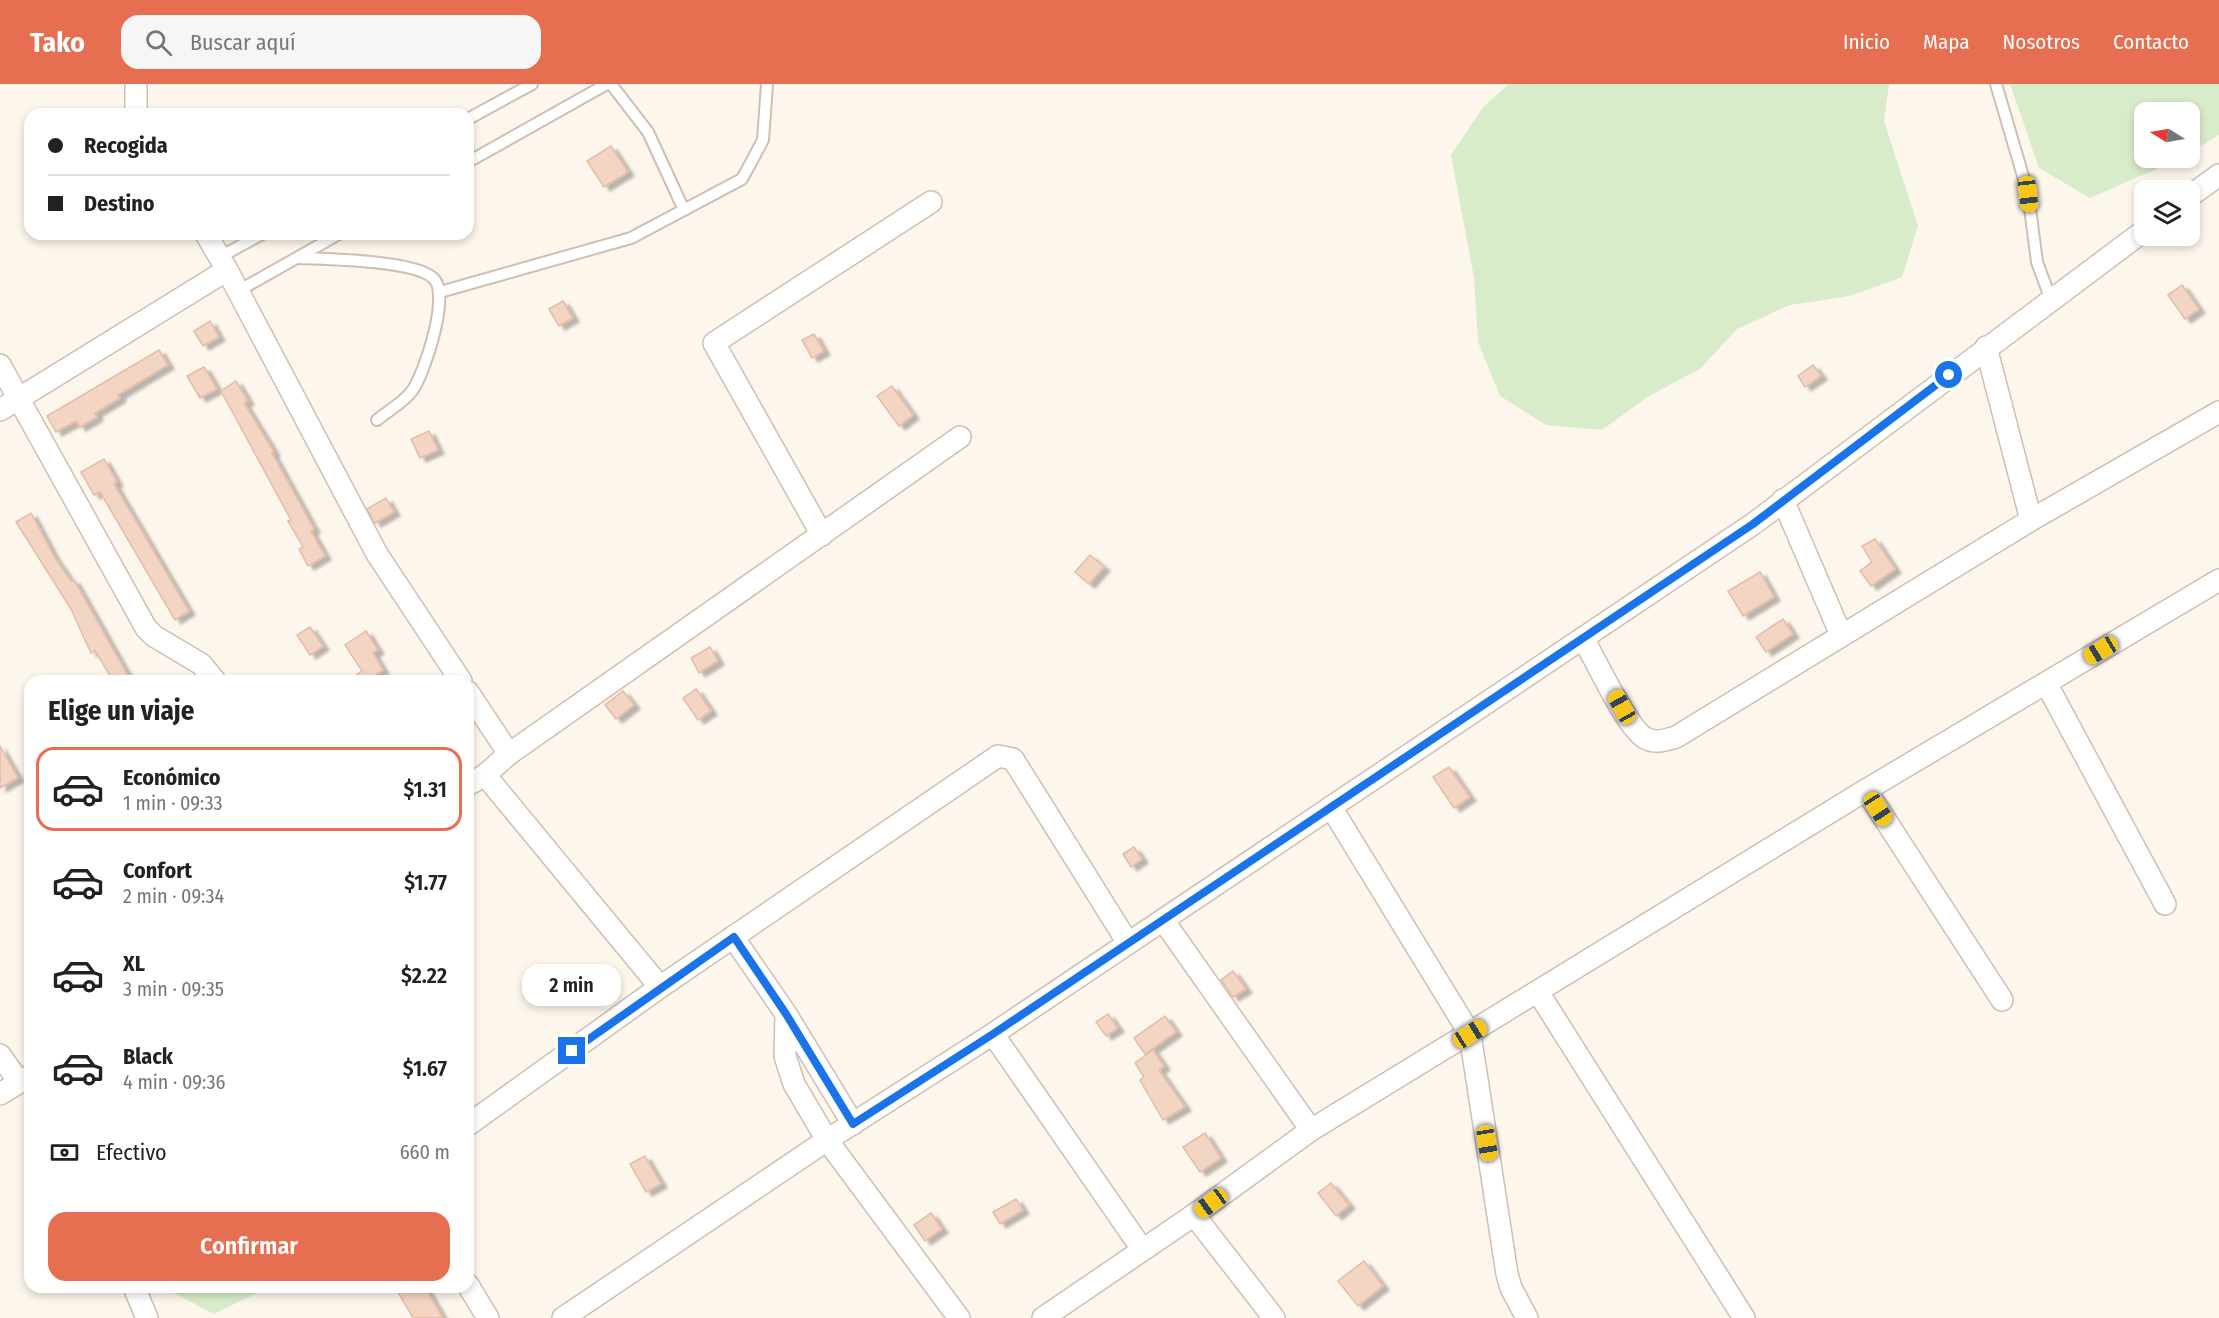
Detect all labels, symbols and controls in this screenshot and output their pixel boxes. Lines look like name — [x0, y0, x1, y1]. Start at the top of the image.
search box — [121, 15, 541, 69]
text: Tako — [30, 26, 85, 59]
icon: search — [142, 26, 175, 59]
text: Buscar aquí — [190, 29, 295, 56]
text: Inicio — [1843, 29, 1890, 55]
text: Mapa — [1923, 29, 1970, 55]
text: Nosotros — [2003, 29, 2080, 55]
text: Contacto — [2113, 29, 2189, 55]
north arrow — [2134, 102, 2200, 168]
map controls — [2134, 102, 2200, 246]
text: Recogida — [84, 132, 168, 159]
car — [2017, 175, 2039, 213]
button: layers — [2134, 180, 2200, 246]
text: Destino — [84, 190, 155, 217]
route start — [1935, 361, 1962, 388]
car — [2081, 633, 2121, 667]
car — [1605, 687, 1639, 727]
text: Elige un viaje — [48, 695, 194, 727]
icon: car — [51, 762, 105, 816]
text: Económico — [123, 764, 221, 791]
text: $1.31 — [403, 776, 447, 803]
car — [1861, 789, 1895, 829]
text: 1 min · 09:33 — [123, 791, 223, 815]
icon: car — [51, 855, 105, 909]
text: Confort — [123, 857, 192, 884]
text: $1.77 — [404, 869, 447, 896]
text: 2 min · 09:34 — [123, 884, 224, 908]
icon: car — [51, 948, 105, 1002]
text: XL — [123, 950, 145, 977]
text: $2.22 — [401, 962, 447, 989]
callout: 2 min — [522, 964, 622, 1006]
text: 2 min — [549, 973, 594, 997]
text: 3 min · 09:35 — [123, 977, 224, 1001]
car — [1450, 1017, 1490, 1051]
route end — [558, 1037, 585, 1064]
icon: car — [51, 1041, 105, 1095]
text: Black — [123, 1043, 173, 1070]
text: $1.67 — [403, 1055, 447, 1082]
text: 4 min · 09:36 — [123, 1070, 225, 1094]
car — [1475, 1124, 1499, 1162]
icon: cash — [48, 1136, 81, 1169]
text: Efectivo — [96, 1139, 167, 1166]
text: 660 m — [400, 1140, 450, 1164]
car — [1191, 1185, 1231, 1221]
button: Confirmar — [48, 1212, 450, 1281]

